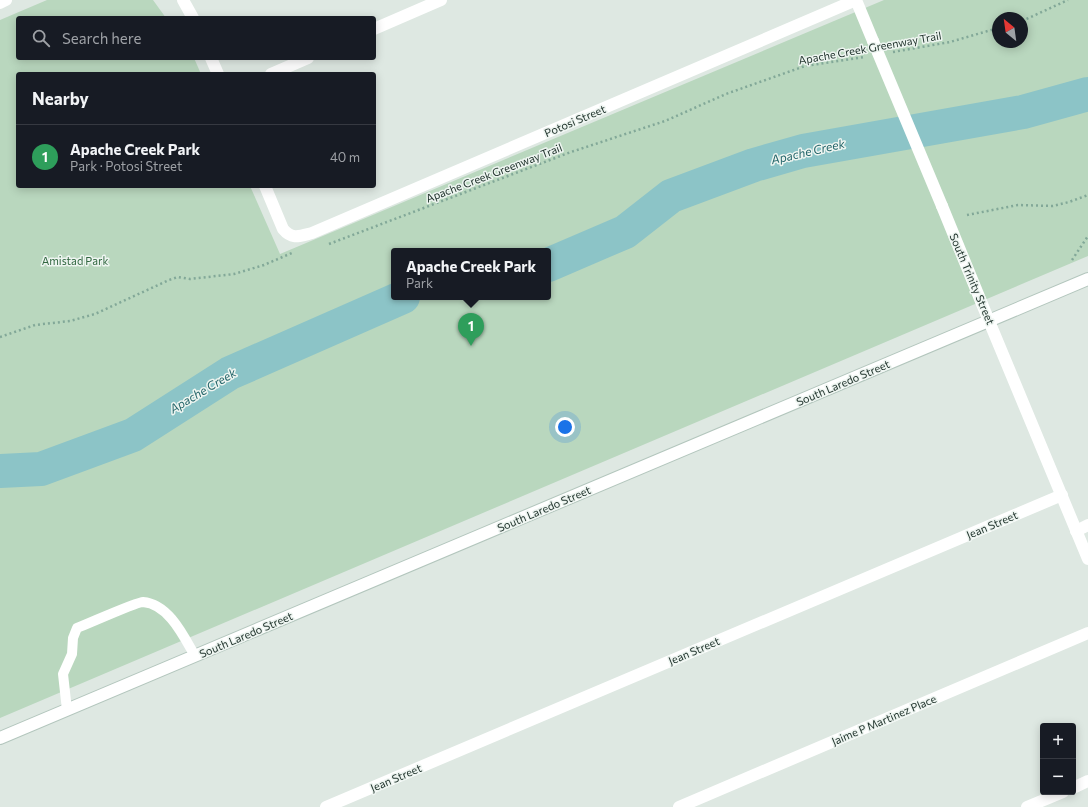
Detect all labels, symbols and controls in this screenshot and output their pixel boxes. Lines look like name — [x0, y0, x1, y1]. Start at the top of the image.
north arrow — [992, 12, 1028, 48]
search box — [16, 16, 376, 60]
icon: search — [30, 27, 52, 49]
text: Search here — [62, 29, 141, 47]
street label: Apache Creek Greenway Trail — [797, 29, 942, 66]
text: Nearby — [32, 88, 89, 109]
street label: Potosi Street — [542, 102, 608, 139]
water label: Apache Creek — [769, 136, 846, 167]
text: Apache Creek Park — [70, 140, 200, 158]
street label: Apache Creek Greenway Trail — [424, 141, 564, 205]
text: 1 — [42, 149, 48, 165]
text: 40 m — [330, 149, 360, 165]
text: Park · Potosi Street — [70, 158, 182, 174]
street label: South Trinity Street — [947, 231, 998, 327]
popup — [391, 248, 551, 300]
park label: Amistad Park — [42, 254, 108, 267]
text: Apache Creek Park — [406, 257, 536, 275]
text: Park — [406, 275, 433, 291]
pin: 1 — [458, 313, 484, 346]
street label: South Laredo Street — [794, 357, 892, 408]
water label: Apache Creek — [166, 365, 239, 416]
your location — [555, 417, 575, 437]
street label: South Laredo Street — [495, 483, 593, 534]
street label: Jean Street — [964, 508, 1020, 542]
street label: South Laredo Street — [197, 609, 295, 660]
street label: Jean Street — [666, 634, 722, 668]
street label: Jaime P Martinez Place — [829, 691, 939, 748]
map controls — [1040, 723, 1076, 795]
button: + — [1040, 723, 1076, 759]
button: − — [1040, 759, 1076, 795]
street label: Jean Street — [368, 761, 424, 795]

